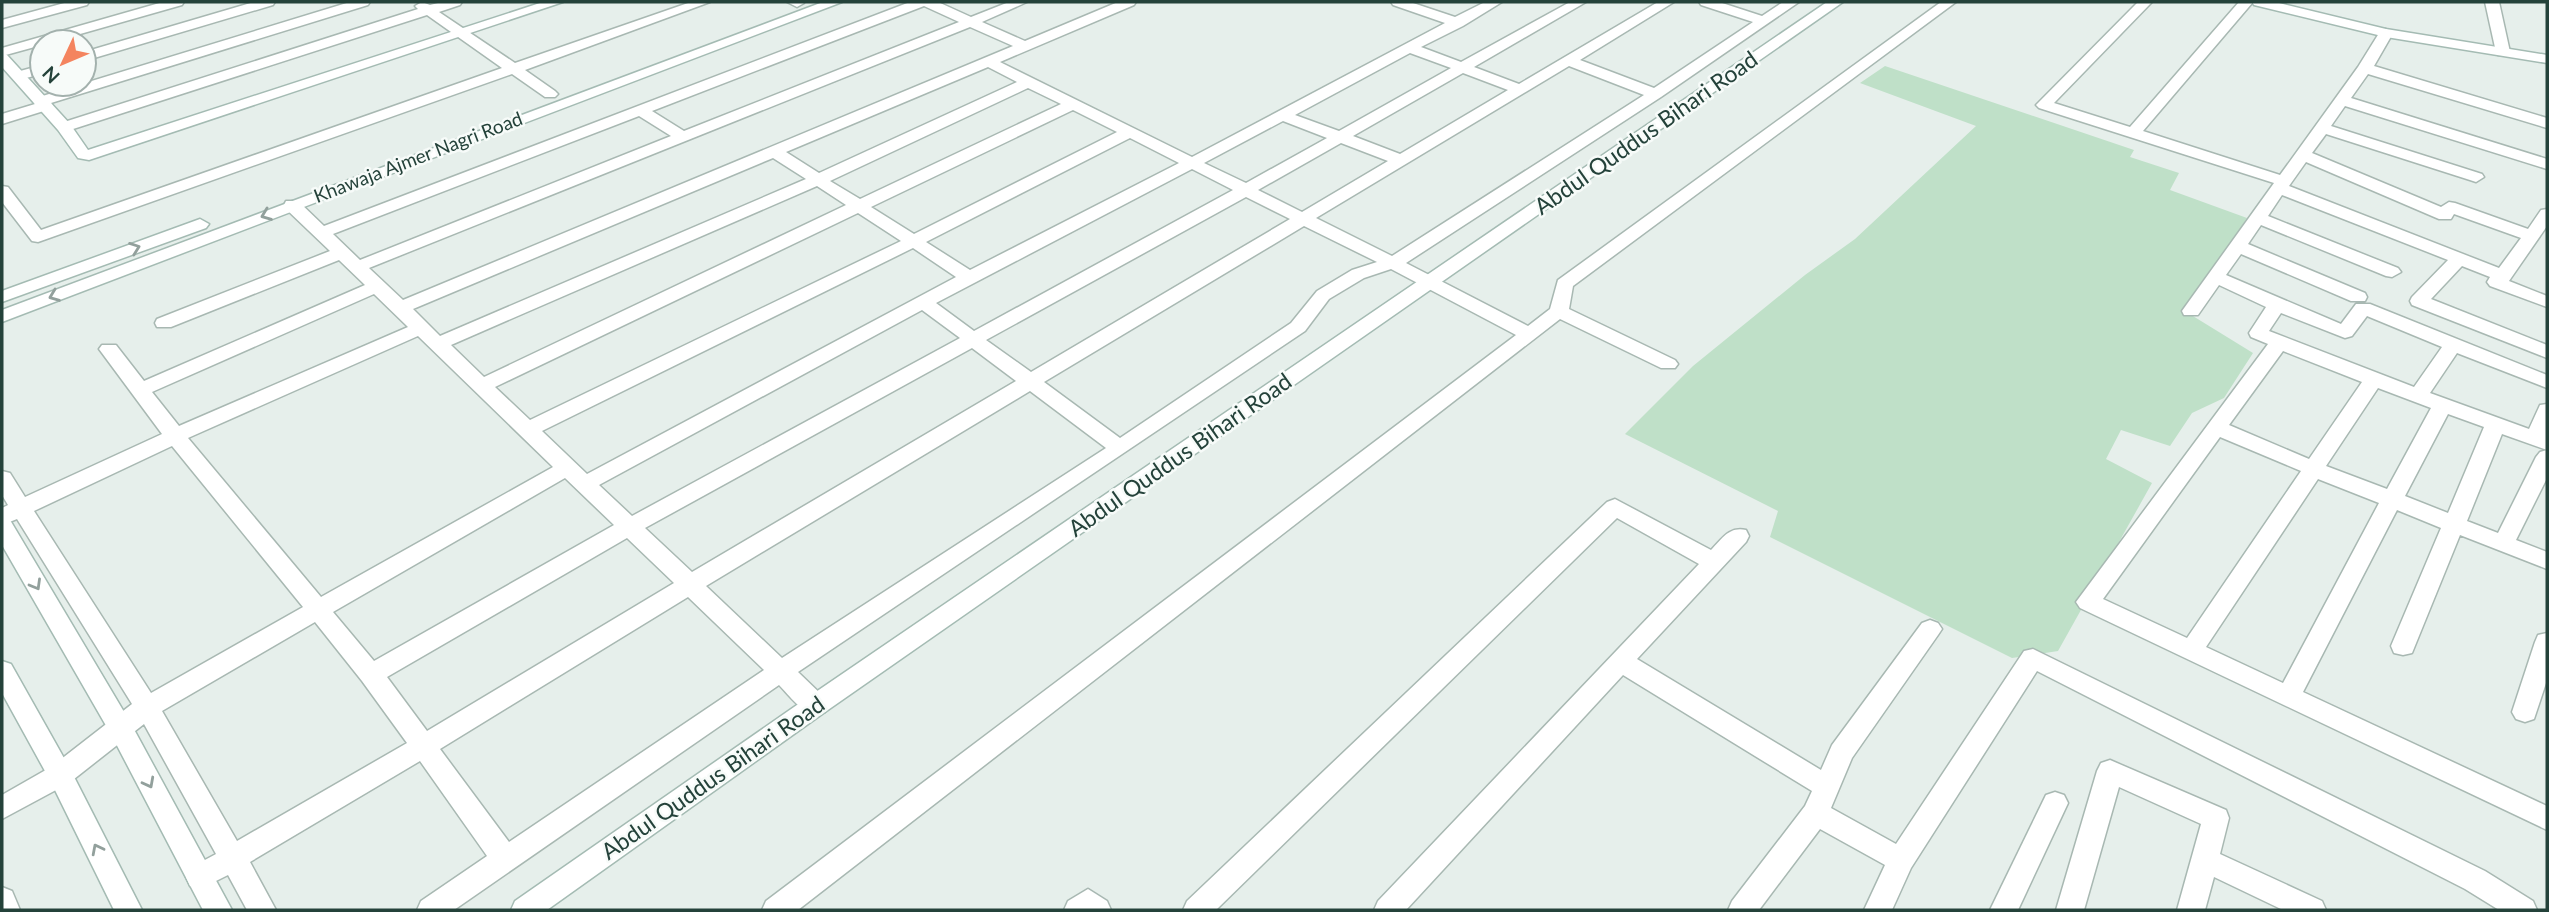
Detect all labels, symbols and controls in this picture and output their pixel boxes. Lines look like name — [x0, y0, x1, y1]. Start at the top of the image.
north arrow — [28, 28, 98, 98]
street label: Abdul Quddus Bihari Road — [1528, 44, 1762, 220]
text: N — [37, 62, 64, 88]
street label: Khawaja Ajmer Nagri Road — [310, 106, 525, 207]
one-way arrow — [261, 206, 273, 220]
one-way arrow — [128, 243, 140, 257]
one-way arrow — [48, 288, 60, 302]
street label: Abdul Quddus Bihari Road — [1062, 366, 1296, 542]
one-way arrow — [28, 578, 41, 591]
street label: Abdul Quddus Bihari Road — [595, 689, 829, 865]
one-way arrow — [141, 775, 155, 788]
one-way arrow — [92, 844, 106, 856]

